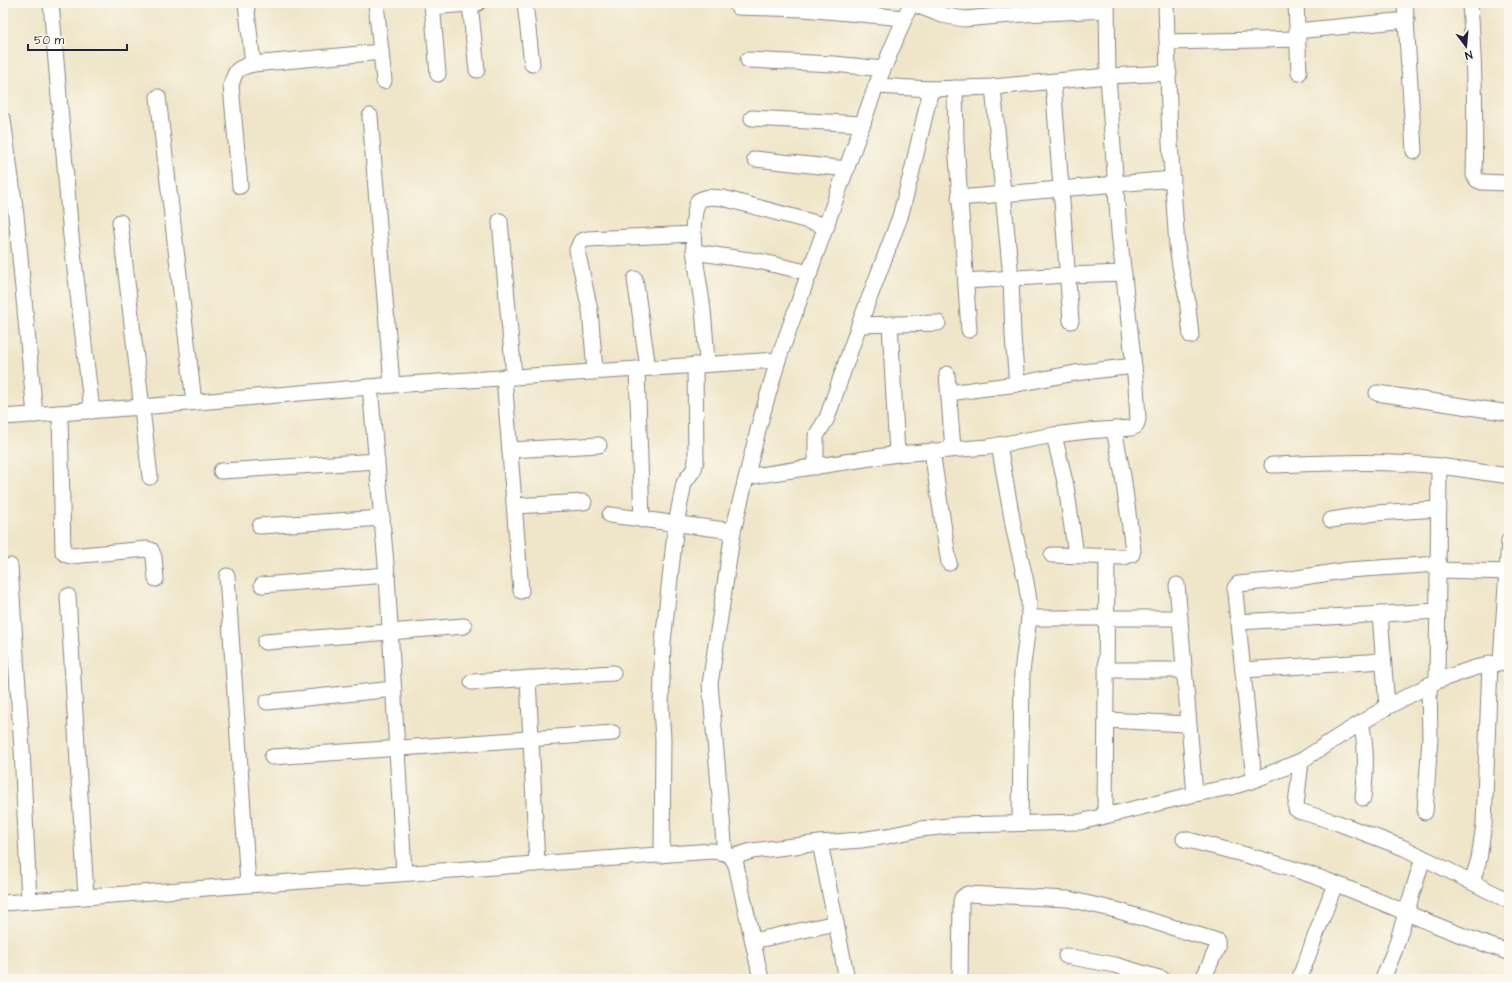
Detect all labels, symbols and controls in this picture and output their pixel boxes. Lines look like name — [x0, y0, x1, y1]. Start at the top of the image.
scale bar — [28, 26, 127, 52]
north arrow — [1446, 26, 1486, 66]
text: 50 m — [34, 32, 65, 49]
text: N — [1463, 47, 1474, 63]

